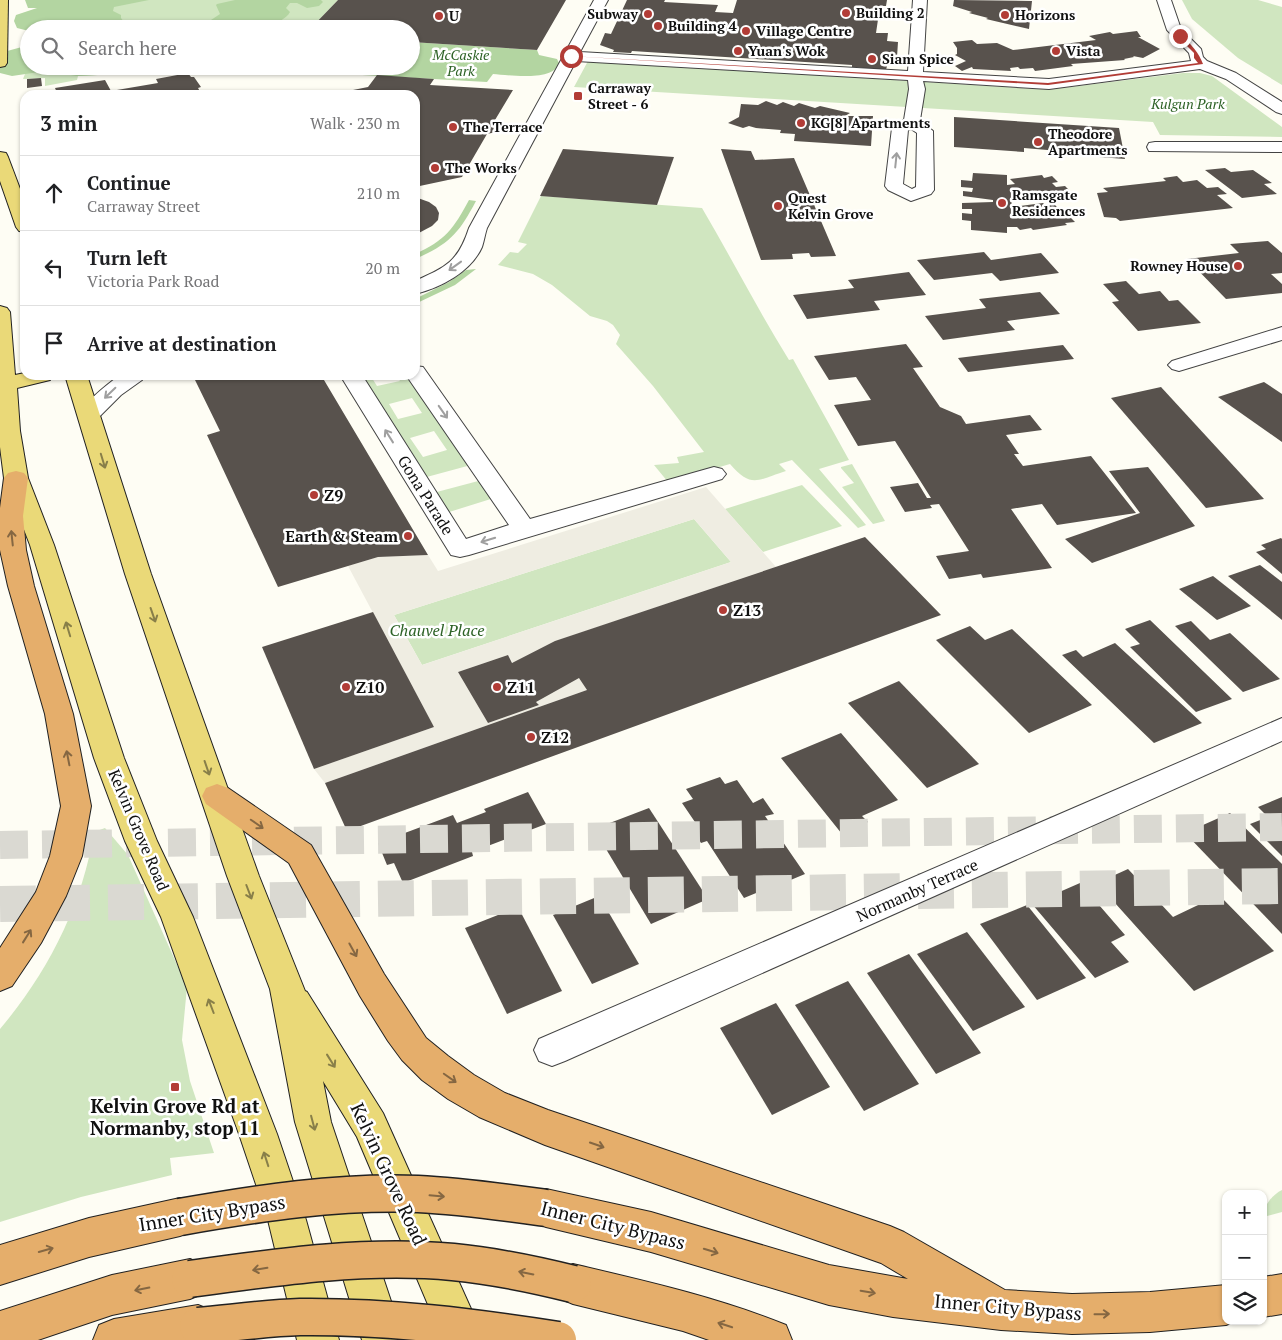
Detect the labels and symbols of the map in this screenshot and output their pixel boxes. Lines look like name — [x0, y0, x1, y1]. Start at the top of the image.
place label: Building 2 — [856, 3, 925, 22]
place label: Subway — [587, 4, 639, 23]
place label: Horizons — [1015, 5, 1075, 24]
place label: U — [449, 6, 459, 25]
marker: Building 2 — [840, 7, 852, 19]
marker: Subway — [642, 8, 654, 20]
marker: Horizons — [999, 9, 1011, 21]
marker: U — [433, 10, 445, 22]
place label: Building 4 — [668, 16, 737, 35]
marker: Building 4 — [652, 20, 664, 32]
place label: Village Centre — [756, 21, 852, 40]
marker: Village Centre — [740, 25, 752, 37]
route end — [1169, 25, 1192, 48]
place label: Yuan's Wok — [748, 41, 826, 60]
place label: Vista — [1066, 41, 1101, 60]
park label: McCaskie Park — [432, 45, 490, 80]
route start — [560, 45, 583, 68]
marker: Yuan's Wok — [732, 45, 744, 57]
marker: Vista — [1050, 45, 1062, 57]
place label: Siam Spice — [882, 49, 955, 68]
marker: Siam Spice — [866, 53, 878, 65]
place label: Carraway Street - 6 — [588, 78, 652, 113]
marker: Carraway Street - 6 — [572, 90, 584, 102]
park label: Kulgun Park — [1150, 94, 1225, 113]
place label: KG[8] Apartments — [811, 113, 930, 132]
place label: The Terrace — [463, 117, 543, 136]
marker: KG[8] Apartments — [795, 117, 807, 129]
marker: The Terrace — [447, 121, 459, 133]
place label: Theodore Apartments — [1048, 124, 1128, 159]
marker: Theodore Apartments — [1032, 136, 1044, 148]
one-way arrow — [892, 152, 901, 168]
place label: The Works — [445, 158, 517, 177]
marker: The Works — [429, 162, 441, 174]
place label: Ramsgate Residences — [1012, 185, 1085, 220]
place label: Quest Kelvin Grove — [788, 188, 874, 223]
marker: Ramsgate Residences — [996, 197, 1008, 209]
marker: Quest Kelvin Grove — [772, 200, 784, 212]
place label: Rowney House — [1130, 256, 1228, 275]
marker: Rowney House — [1232, 260, 1244, 272]
one-way arrow — [449, 261, 462, 272]
one-way arrow — [104, 387, 117, 399]
one-way arrow — [438, 404, 448, 418]
one-way arrow — [384, 430, 394, 444]
street label: Gona Parade — [393, 451, 459, 539]
one-way arrow — [99, 452, 109, 468]
place label: Z9 — [324, 484, 343, 506]
marker: Z9 — [308, 489, 320, 501]
place label: Earth & Steam — [285, 525, 398, 547]
marker: Earth & Steam — [402, 530, 414, 542]
one-way arrow — [7, 531, 17, 547]
one-way arrow — [481, 536, 497, 546]
place label: Z13 — [733, 599, 761, 621]
marker: Z13 — [717, 604, 729, 616]
one-way arrow — [149, 607, 158, 622]
park label: Chauvel Place — [389, 619, 485, 641]
one-way arrow — [63, 621, 73, 637]
place label: Z10 — [356, 676, 384, 698]
place label: Z11 — [507, 676, 535, 698]
marker: Z10 — [340, 681, 352, 693]
marker: Z11 — [491, 681, 503, 693]
place label: Z12 — [541, 726, 569, 748]
marker: Z12 — [525, 731, 537, 743]
one-way arrow — [63, 751, 72, 767]
one-way arrow — [203, 760, 212, 776]
street label: Kelvin Grove Road — [103, 766, 175, 894]
one-way arrow — [249, 819, 263, 829]
street label: Normanby Terrace — [853, 853, 981, 927]
one-way arrow — [245, 884, 254, 899]
one-way arrow — [22, 929, 33, 943]
one-way arrow — [348, 943, 358, 958]
one-way arrow — [205, 999, 215, 1014]
one-way arrow — [326, 1053, 336, 1067]
one-way arrow — [442, 1073, 456, 1083]
marker: Kelvin Grove Rd at Normanby, stop 11 — [169, 1081, 181, 1093]
place label: Kelvin Grove Rd at Normanby, stop 11 — [90, 1093, 260, 1140]
street label: Kelvin Grove Road — [346, 1099, 434, 1249]
one-way arrow — [309, 1115, 319, 1131]
one-way arrow — [589, 1141, 605, 1151]
one-way arrow — [261, 1151, 271, 1167]
street label: Inner City Bypass — [137, 1189, 287, 1236]
one-way arrow — [429, 1191, 445, 1201]
street label: Inner City Bypass — [538, 1194, 688, 1255]
one-way arrow — [38, 1244, 54, 1254]
one-way arrow — [703, 1246, 719, 1256]
one-way arrow — [252, 1264, 268, 1274]
one-way arrow — [518, 1268, 534, 1277]
one-way arrow — [135, 1284, 151, 1294]
one-way arrow — [860, 1288, 876, 1298]
street label: Inner City Bypass — [933, 1288, 1083, 1325]
one-way arrow — [1094, 1309, 1110, 1318]
one-way arrow — [718, 1320, 733, 1329]

